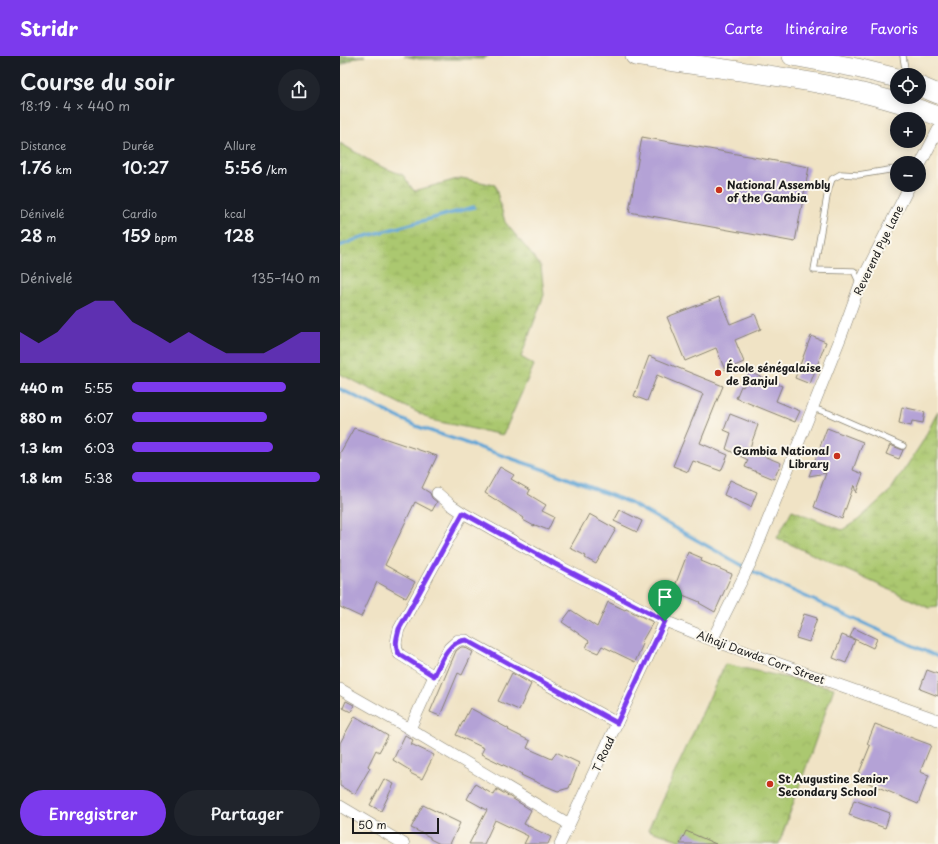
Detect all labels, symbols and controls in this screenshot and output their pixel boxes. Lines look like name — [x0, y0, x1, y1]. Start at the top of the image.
text: Stridr — [20, 14, 78, 42]
text: Carte — [724, 18, 763, 39]
text: Itinéraire — [785, 18, 848, 39]
text: Favoris — [870, 18, 918, 39]
text: Course du soir — [20, 64, 175, 97]
map controls — [890, 68, 926, 192]
button: locate — [890, 68, 926, 104]
button: share — [278, 69, 320, 111]
text: 18:19 · 4 × 440 m — [20, 96, 130, 115]
button: + — [890, 112, 926, 148]
text: Distance — [20, 137, 66, 154]
text: Durée — [122, 137, 154, 154]
text: Allure — [224, 137, 256, 154]
text: 1.76 — [20, 154, 52, 180]
text: 10:27 — [122, 154, 169, 180]
text: 5:56 — [224, 154, 263, 180]
button: − — [890, 156, 926, 192]
text: km — [52, 161, 72, 178]
text: /km — [263, 161, 287, 178]
place label: National Assembly of the Gambia — [727, 176, 831, 206]
marker: National Assembly of the Gambia — [714, 185, 724, 195]
street label: Reverend Pye Lane — [849, 202, 907, 298]
text: Dénivelé — [20, 205, 65, 222]
text: Cardio — [122, 205, 157, 222]
text: kcal — [224, 205, 246, 222]
text: 28 — [20, 222, 43, 248]
text: 159 — [122, 222, 151, 248]
text: 128 — [224, 222, 255, 248]
text: m — [43, 229, 56, 246]
text: bpm — [151, 229, 177, 246]
text: Dénivelé — [20, 268, 73, 287]
text: 135–140 m — [252, 268, 320, 287]
place label: École sénégalaise de Banjul — [726, 359, 821, 389]
marker: École sénégalaise de Banjul — [713, 368, 723, 378]
text: 440 m — [20, 378, 63, 397]
text: 5:55 — [84, 378, 113, 397]
text: 880 m — [20, 408, 62, 427]
text: 6:07 — [84, 408, 113, 427]
text: 1.3 km — [20, 438, 63, 457]
text: 6:03 — [84, 438, 115, 457]
place label: Gambia National Library — [733, 442, 829, 472]
marker: Gambia National Library — [832, 451, 842, 461]
text: 1.8 km — [20, 468, 62, 487]
text: 5:38 — [84, 468, 113, 487]
pin — [648, 580, 682, 621]
icon: arrive — [654, 586, 676, 608]
street label: Alhaji Dawda Corr Street — [695, 626, 828, 688]
street label: T Road — [587, 733, 619, 775]
place label: St Augustine Senior Secondary School — [778, 770, 888, 800]
marker: St Augustine Senior Secondary School — [765, 779, 775, 789]
button: Enregistrer — [20, 790, 166, 836]
button: Partager — [174, 790, 320, 836]
scale bar — [352, 816, 439, 835]
text: 50 m — [358, 816, 387, 833]

